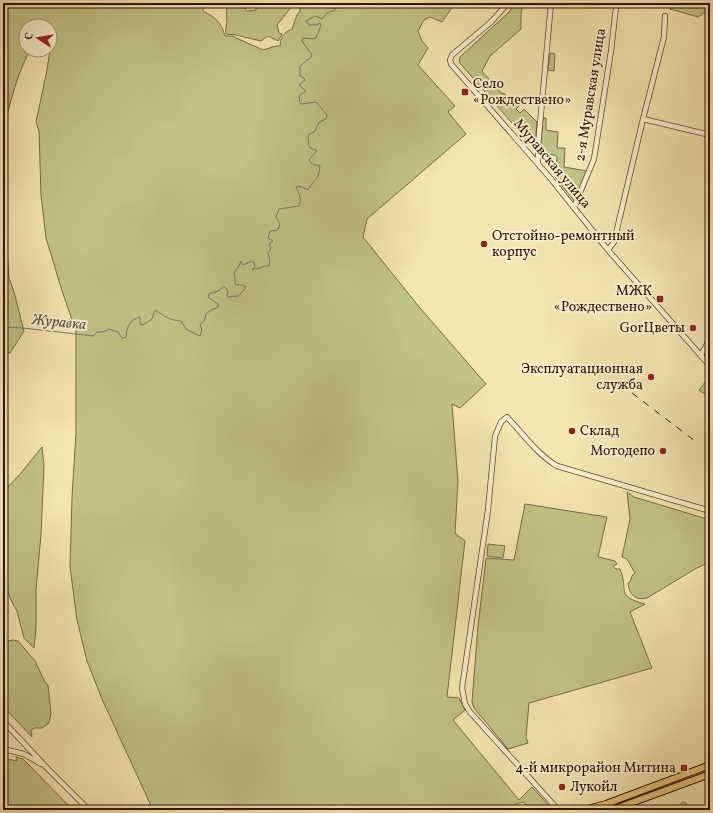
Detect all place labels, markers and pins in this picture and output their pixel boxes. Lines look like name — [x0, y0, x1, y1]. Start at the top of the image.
place label: Село «Рождествено» — [473, 75, 571, 110]
marker: Село «Рождествено» — [460, 87, 470, 97]
place label: Отстойно-ремонтный корпус — [492, 227, 635, 262]
marker: Отстойно-ремонтный корпус — [479, 239, 489, 249]
place label: МЖК «Рождествено» — [554, 282, 653, 317]
marker: МЖК «Рождествено» — [655, 294, 665, 304]
place label: GorЦветы — [620, 319, 685, 338]
marker: GorЦветы — [688, 323, 698, 333]
place label: Эксплуатационная служба — [521, 360, 643, 395]
marker: Эксплуатационная служба — [646, 372, 656, 382]
place label: Склад — [580, 422, 619, 441]
marker: Склад — [567, 426, 577, 436]
place label: Мотодепо — [590, 442, 655, 461]
marker: Мотодепо — [658, 446, 668, 456]
place label: 4-й микрорайон Митина — [515, 759, 676, 778]
marker: 4-й микрорайон Митина — [679, 763, 689, 773]
place label: Лукойл — [570, 778, 618, 797]
marker: Лукойл — [557, 782, 567, 792]

